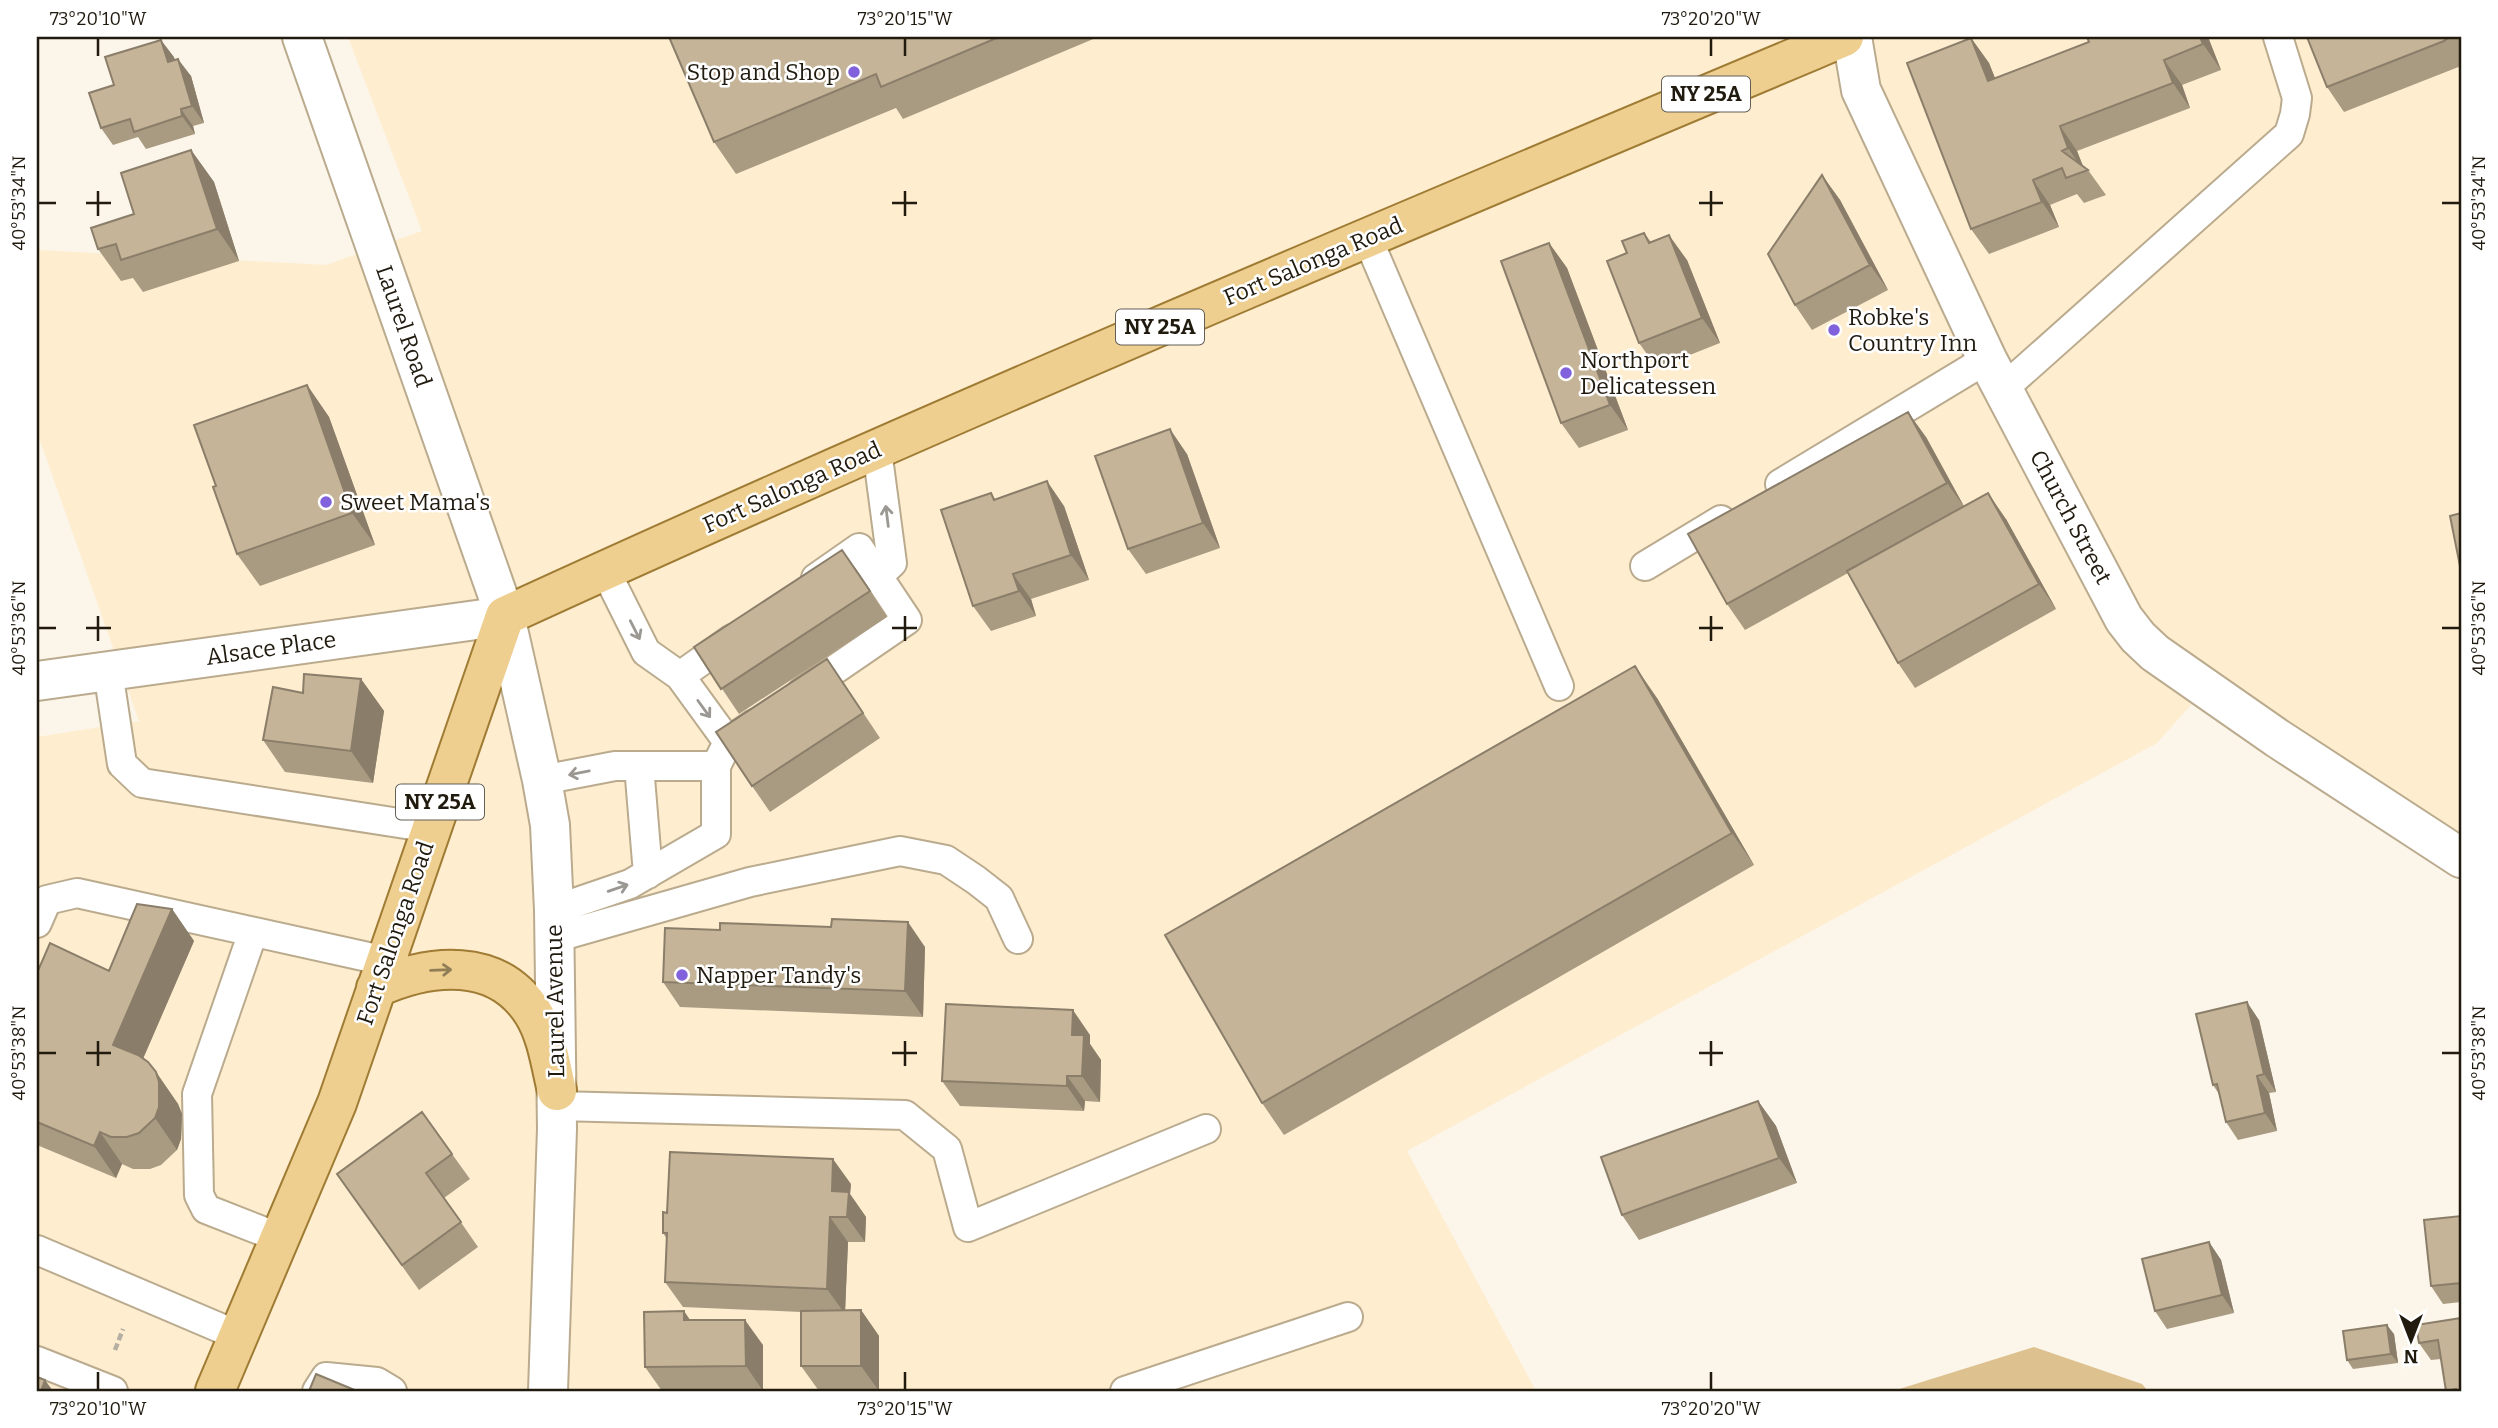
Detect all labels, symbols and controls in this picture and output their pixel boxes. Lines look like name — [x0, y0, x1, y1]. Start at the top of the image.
text: 73°20'10"W — [50, 8, 147, 30]
text: 73°20'15"W — [858, 8, 953, 30]
text: 73°20'20"W — [1661, 8, 1761, 30]
place label: Stop and Shop — [687, 58, 840, 86]
marker: Stop and Shop — [846, 64, 862, 80]
road number: NY 25A — [1662, 76, 1750, 112]
text: 40°53'34"N — [8, 156, 30, 250]
text: 40°53'34"N — [2468, 156, 2490, 250]
street label: Fort Salonga Road — [1219, 210, 1407, 311]
street label: Laurel Road — [370, 262, 438, 391]
place label: Robke's Country Inn — [1848, 303, 1977, 357]
road number: NY 25A — [1116, 310, 1204, 344]
marker: Robke's Country Inn — [1826, 322, 1842, 338]
place label: Northport Delicatessen — [1580, 346, 1717, 400]
marker: Northport Delicatessen — [1558, 365, 1574, 381]
street label: Fort Salonga Road — [698, 435, 886, 539]
street label: Church Street — [2024, 445, 2118, 589]
place label: Sweet Mama's — [340, 488, 490, 516]
marker: Sweet Mama's — [318, 494, 334, 510]
one-way arrow — [880, 505, 893, 528]
text: 40°53'36"N — [8, 581, 30, 675]
text: 40°53'36"N — [2468, 581, 2490, 675]
one-way arrow — [628, 619, 642, 640]
street label: Alsace Place — [204, 625, 338, 671]
one-way arrow — [697, 699, 711, 718]
one-way arrow — [568, 767, 591, 780]
road number: NY 25A — [396, 784, 484, 820]
street label: Fort Salonga Road — [350, 837, 440, 1028]
one-way arrow — [607, 881, 629, 893]
street label: Laurel Avenue — [540, 924, 570, 1078]
place label: Napper Tandy's — [696, 961, 861, 989]
one-way arrow — [429, 964, 452, 977]
marker: Napper Tandy's — [674, 967, 690, 983]
text: 40°53'38"N — [8, 1006, 30, 1100]
text: 40°53'38"N — [2468, 1006, 2490, 1100]
north arrow — [2376, 1306, 2446, 1376]
text: N — [2403, 1345, 2418, 1368]
text: 73°20'10"W — [50, 1398, 147, 1420]
text: 73°20'15"W — [858, 1398, 953, 1420]
text: 73°20'20"W — [1661, 1398, 1761, 1420]

